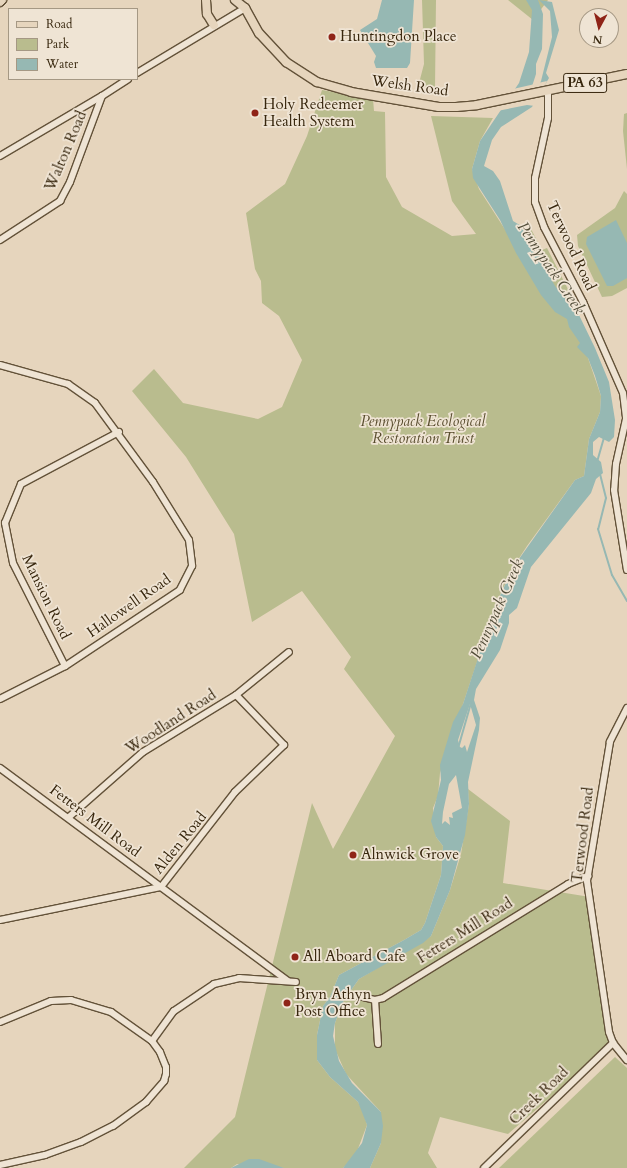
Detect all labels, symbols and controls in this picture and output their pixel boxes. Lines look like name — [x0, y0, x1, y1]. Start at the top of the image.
legend — [8, 8, 138, 80]
north arrow — [579, 8, 619, 48]
text: Road — [46, 16, 72, 32]
place label: Huntingdon Place — [340, 28, 457, 46]
text: N — [592, 31, 603, 47]
marker: Huntingdon Place — [327, 32, 337, 42]
text: Park — [46, 36, 69, 52]
text: Water — [46, 56, 78, 72]
road number: PA 63 — [563, 71, 607, 95]
street label: Welsh Road — [370, 72, 450, 100]
place label: Holy Redeemer Health System — [263, 95, 363, 130]
street label: Walton Road — [41, 108, 91, 194]
marker: Holy Redeemer Health System — [250, 108, 260, 118]
street label: Terwood Road — [542, 198, 600, 294]
water label: Pennypack Creek — [513, 218, 589, 318]
park label: Pennypack Ecological Restoration Trust — [361, 412, 485, 447]
street label: Mansion Road — [18, 552, 74, 642]
water label: Pennypack Creek — [466, 556, 528, 662]
street label: Hallowell Road — [84, 570, 174, 642]
street label: Woodland Road — [122, 686, 220, 758]
street label: Fetters Mill Road — [46, 781, 144, 861]
street label: Terwood Road — [568, 786, 598, 884]
street label: Alden Road — [149, 808, 211, 878]
place label: Alnwick Grove — [361, 846, 459, 864]
marker: Alnwick Grove — [348, 850, 358, 860]
street label: Fetters Mill Road — [414, 894, 516, 968]
place label: All Aboard Cafe — [303, 948, 405, 966]
marker: All Aboard Cafe — [290, 952, 300, 962]
place label: Bryn Athyn Post Office — [295, 985, 371, 1020]
marker: Bryn Athyn Post Office — [282, 998, 292, 1008]
street label: Creek Road — [506, 1063, 572, 1129]

